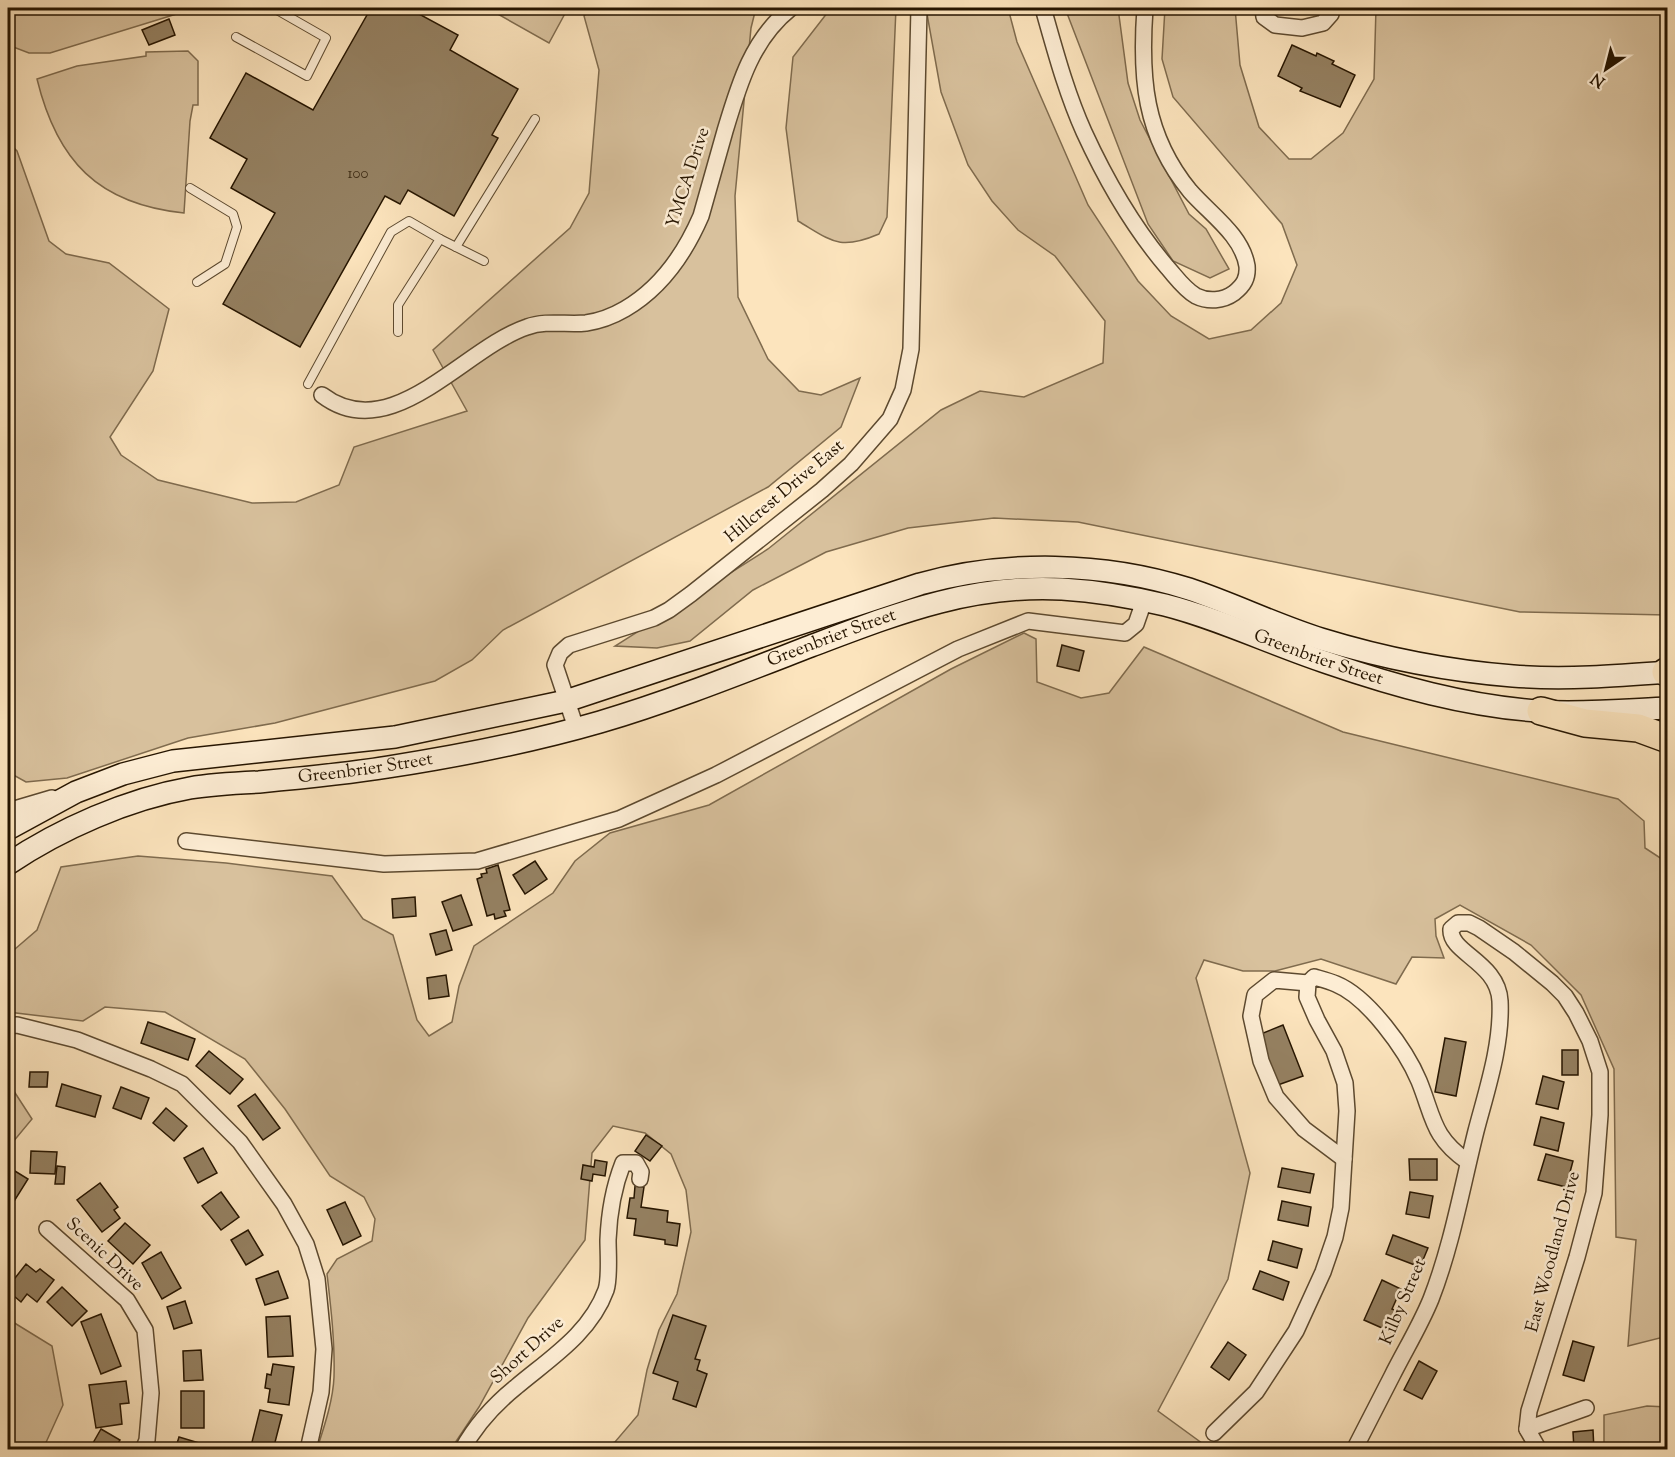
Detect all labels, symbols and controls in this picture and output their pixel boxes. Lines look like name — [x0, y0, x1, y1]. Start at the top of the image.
north arrow — [1576, 39, 1636, 99]
text: N — [1587, 66, 1611, 92]
street label: YMCA Drive — [660, 124, 718, 232]
house number: 100 — [348, 164, 368, 185]
street label: Hillcrest Drive East — [720, 434, 850, 550]
street label: Greenbrier Street — [764, 603, 900, 675]
street label: Greenbrier Street — [1249, 623, 1386, 693]
street label: Greenbrier Street — [297, 747, 435, 791]
street label: East Woodland Drive — [1520, 1169, 1588, 1335]
street label: Scenic Drive — [59, 1212, 149, 1298]
street label: Kilby Street — [1374, 1255, 1434, 1349]
street label: Short Drive — [485, 1311, 571, 1391]

